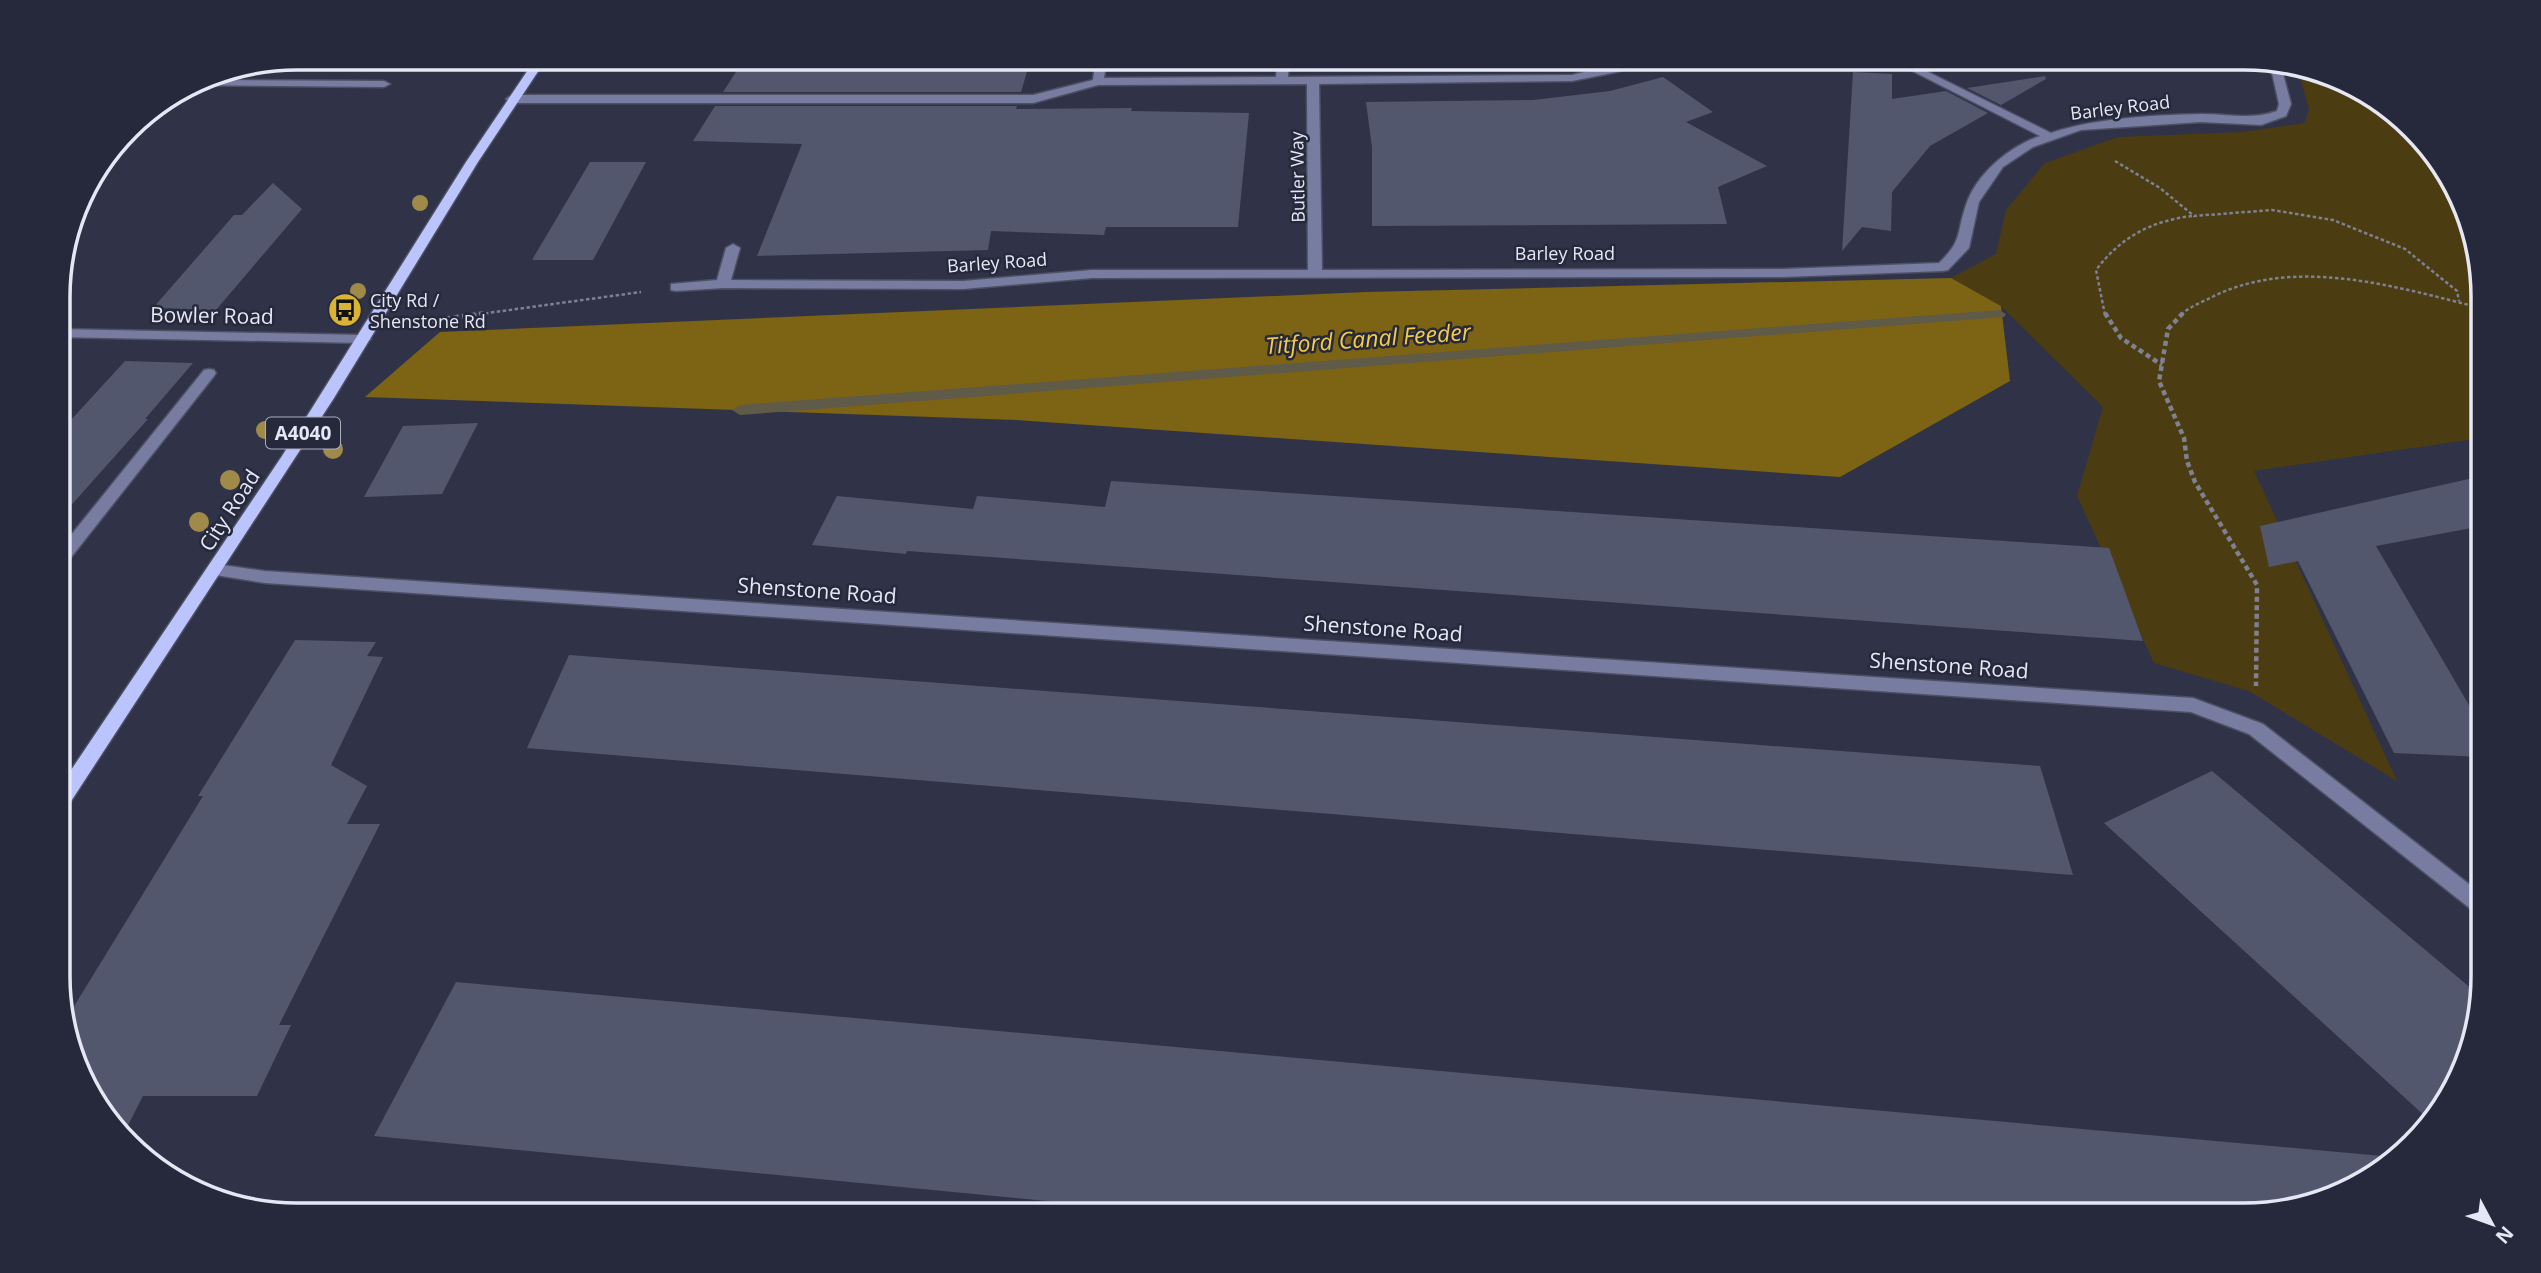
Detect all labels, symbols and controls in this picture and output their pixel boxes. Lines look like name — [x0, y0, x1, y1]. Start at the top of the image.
street label: Barley Road — [2069, 89, 2171, 125]
street label: Butler Way — [1284, 130, 1310, 223]
street label: Barley Road — [1515, 241, 1615, 265]
street label: Barley Road — [946, 247, 1048, 277]
place label: City Rd / Shenstone Rd — [370, 288, 486, 333]
bus stop icon: City Rd / Shenstone Rd — [326, 291, 364, 329]
street label: Bowler Road — [150, 300, 274, 330]
water label: Titford Canal Feeder — [1264, 315, 1473, 361]
road number: A4040 — [266, 418, 340, 448]
street label: City Road — [192, 464, 266, 556]
street label: Shenstone Road — [736, 570, 898, 610]
street label: Shenstone Road — [1302, 608, 1464, 648]
street label: Shenstone Road — [1868, 645, 2030, 685]
north arrow — [2457, 1189, 2527, 1259]
text: N — [2490, 1221, 2520, 1250]

